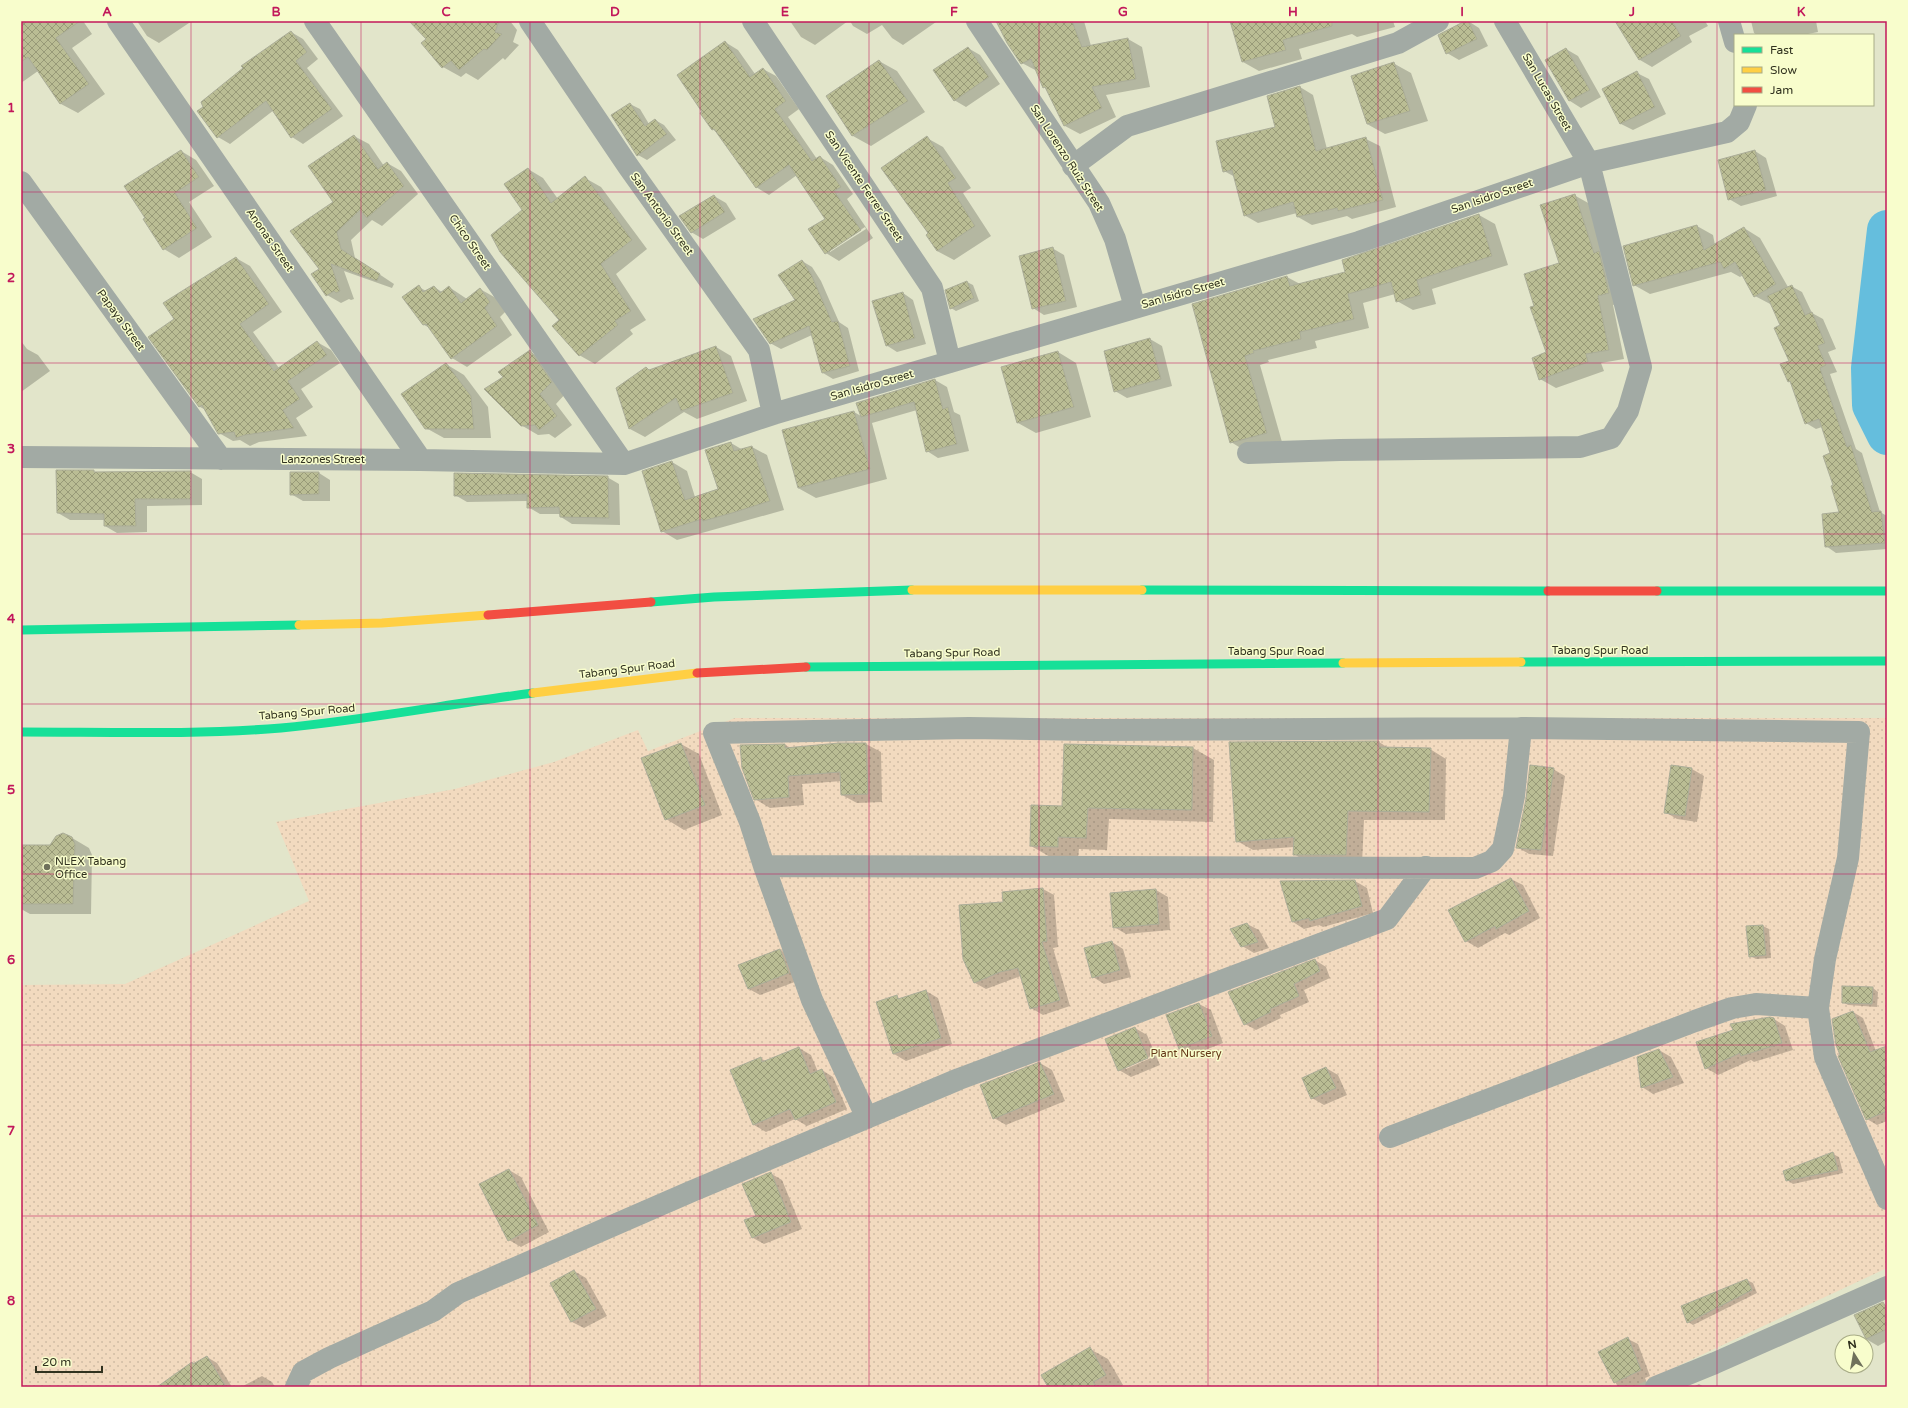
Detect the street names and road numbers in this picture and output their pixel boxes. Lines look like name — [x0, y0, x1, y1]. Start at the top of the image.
street label: San Lucas Street — [1520, 51, 1574, 133]
street label: San Lorenzo Ruiz Street — [1028, 102, 1106, 214]
street label: San Vicente Ferrer Street — [822, 128, 906, 244]
street label: San Antonio Street — [628, 170, 696, 258]
street label: San Isidro Street — [1449, 176, 1535, 216]
street label: Anonas Street — [243, 206, 297, 274]
street label: Chico Street — [446, 212, 494, 272]
street label: San Isidro Street — [1140, 275, 1226, 311]
street label: Papaya Street — [94, 287, 148, 353]
street label: San Isidro Street — [829, 367, 915, 403]
street label: Lanzones Street — [281, 453, 365, 466]
street label: Tabang Spur Road — [1552, 644, 1648, 657]
street label: Tabang Spur Road — [1228, 645, 1324, 658]
street label: Tabang Spur Road — [904, 646, 1000, 660]
street label: Tabang Spur Road — [578, 657, 676, 681]
street label: Tabang Spur Road — [258, 701, 356, 723]

